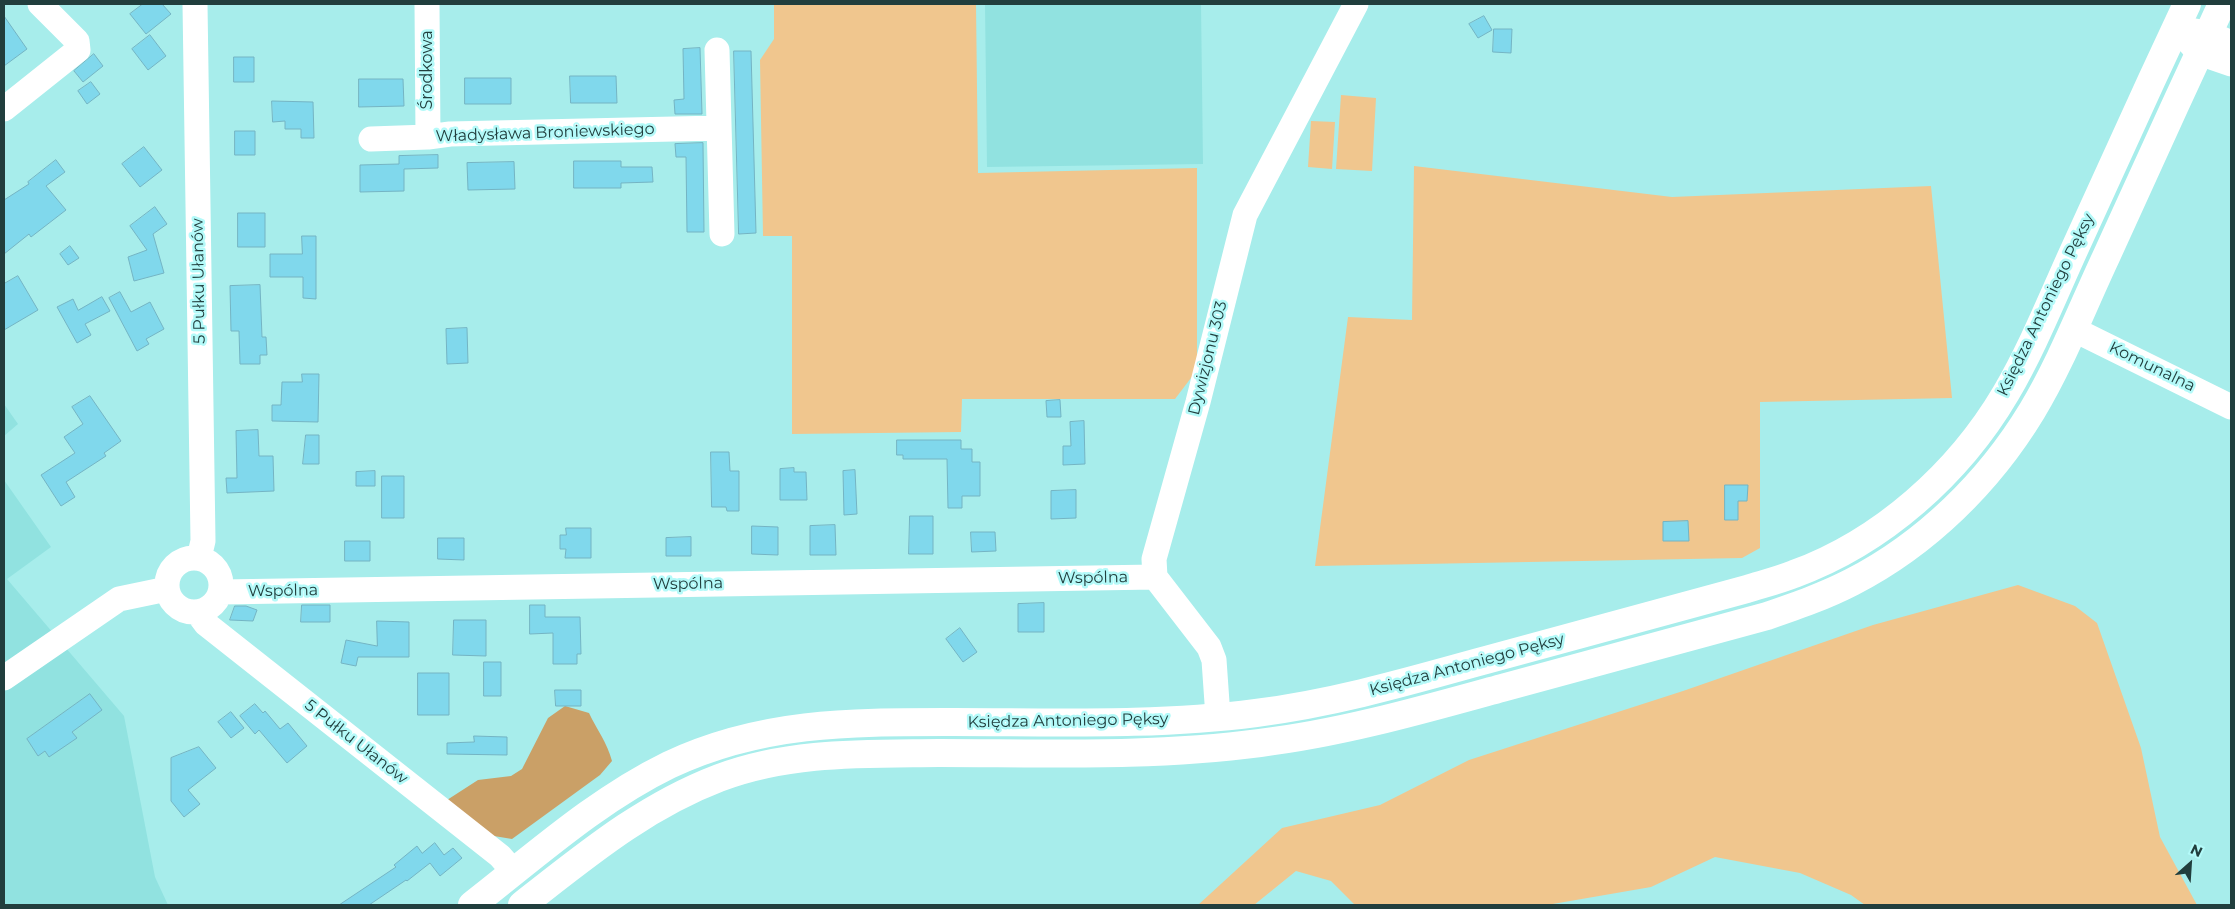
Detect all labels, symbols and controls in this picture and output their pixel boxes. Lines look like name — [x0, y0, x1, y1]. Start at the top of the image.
street label: Środkowa — [417, 30, 437, 110]
street label: Władysława Broniewskiego — [435, 120, 655, 146]
street label: Księdza Antoniego Pęksy — [1993, 211, 2099, 399]
street label: 5 Pułku Ułanów — [188, 218, 210, 344]
street label: Dywizjonu 303 — [1185, 299, 1231, 417]
street label: Komunalna — [2106, 338, 2198, 396]
street label: Wspólna — [1058, 568, 1128, 588]
street label: Wspólna — [653, 574, 723, 594]
street label: Wspólna — [248, 581, 318, 601]
street label: Księdza Antoniego Pęksy — [1368, 630, 1566, 700]
street label: 5 Pułku Ułanów — [301, 696, 411, 788]
street label: Księdza Antoniego Pęksy — [967, 710, 1169, 732]
north arrow — [2165, 839, 2215, 889]
text: N — [2188, 840, 2206, 861]

